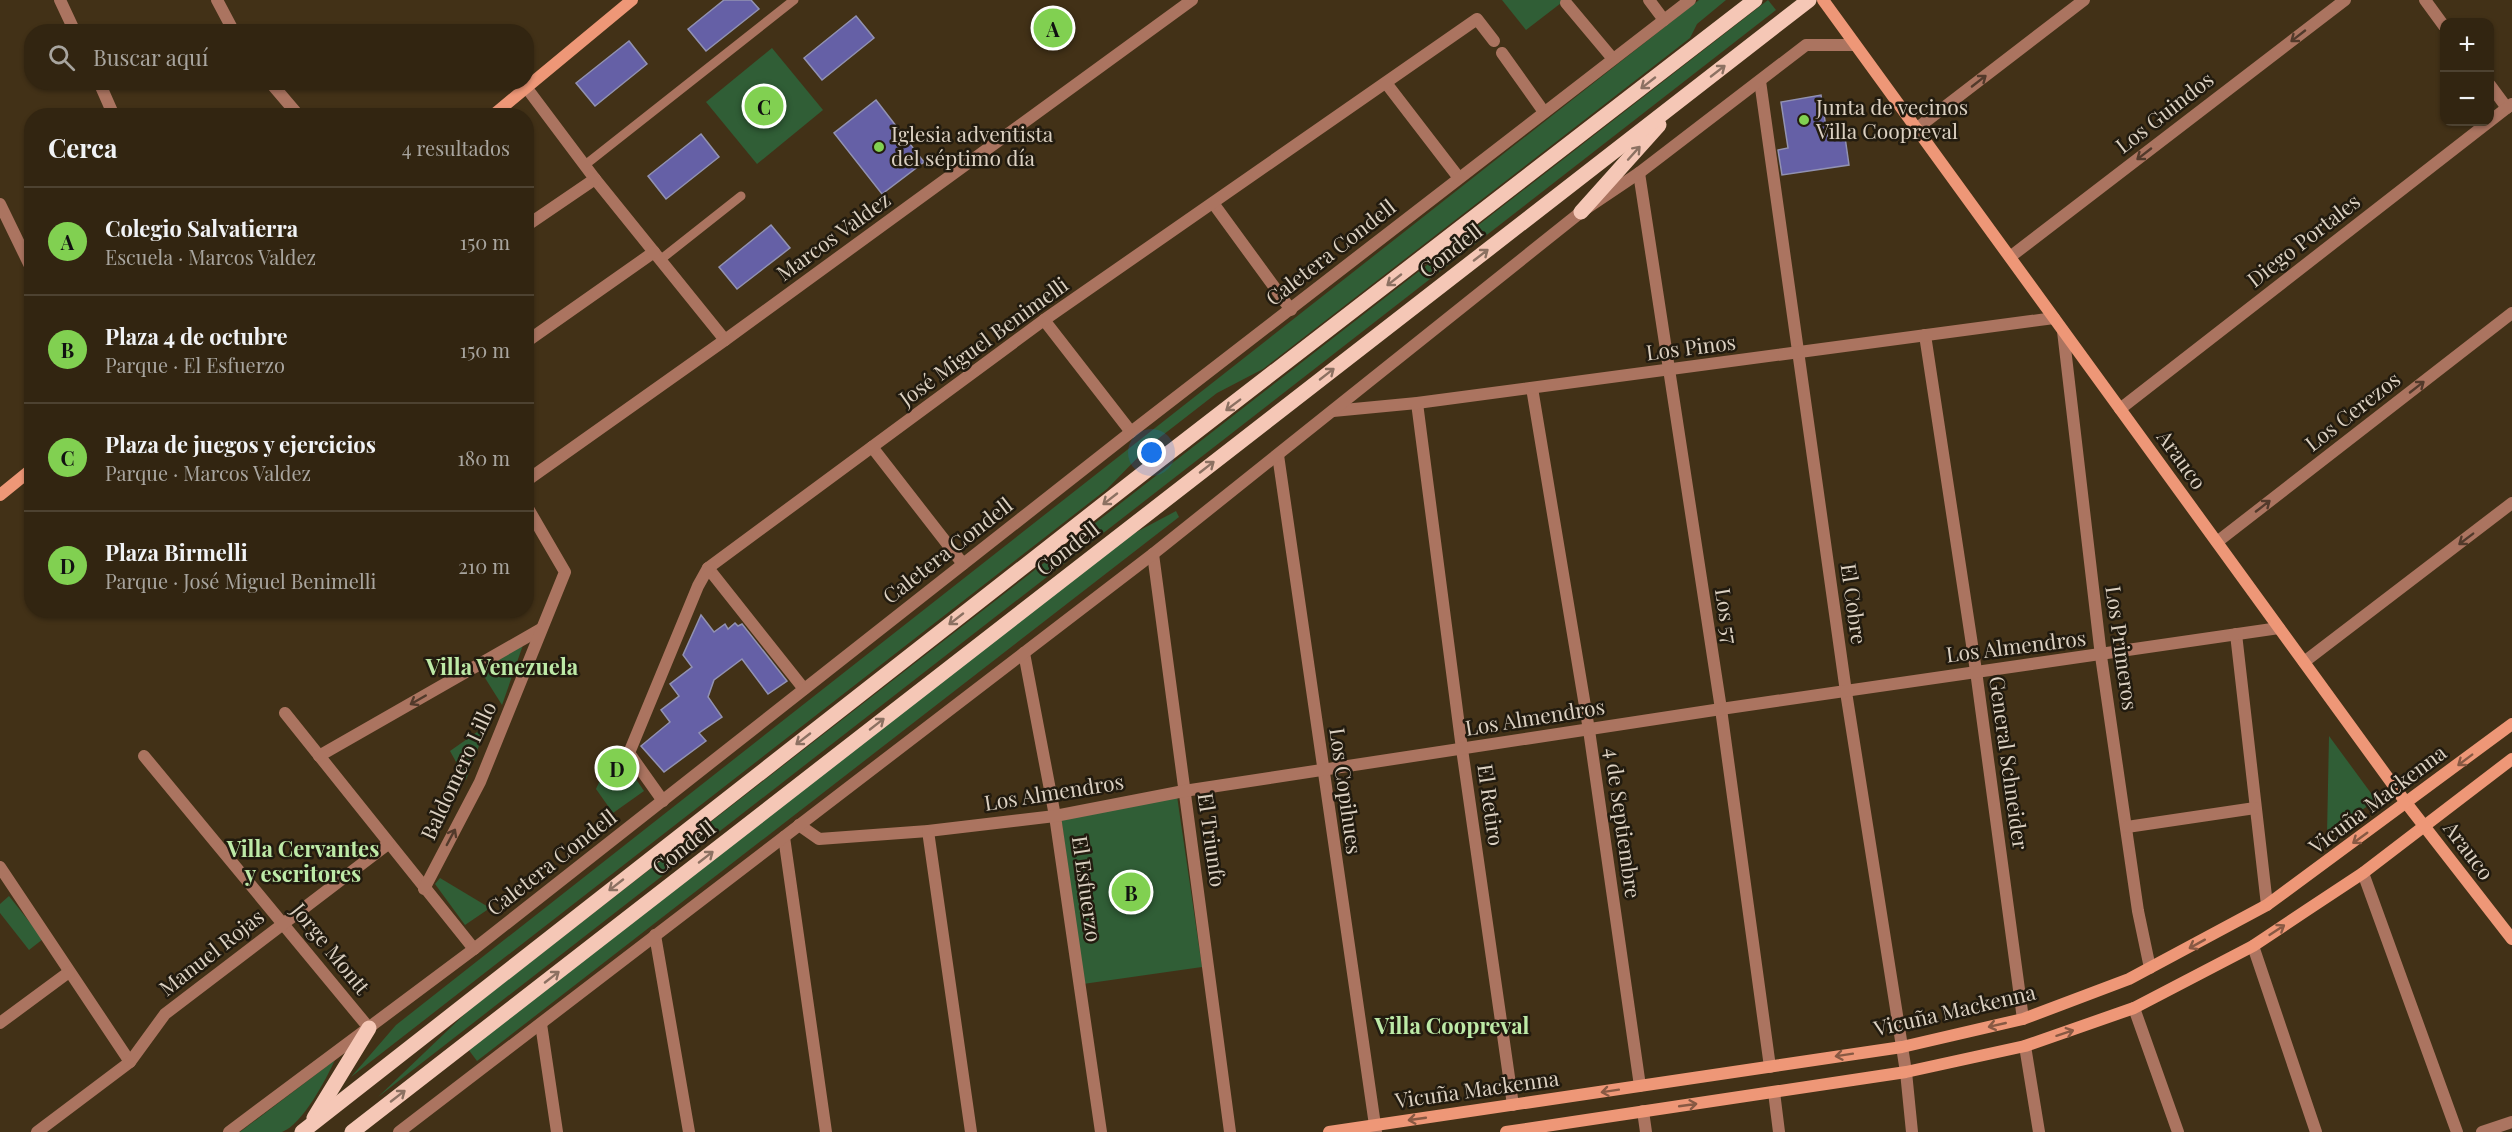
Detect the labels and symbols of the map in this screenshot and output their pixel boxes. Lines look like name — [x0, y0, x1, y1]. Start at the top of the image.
pin: A — [1034, 6, 1072, 51]
one-way arrow — [2291, 29, 2307, 42]
one-way arrow — [1710, 64, 1726, 77]
street label: Los Guindos — [2109, 64, 2219, 159]
one-way arrow — [1971, 74, 1987, 87]
one-way arrow — [1640, 77, 1656, 90]
pin: C — [744, 84, 783, 128]
place label: Junta de vecinos Villa Coopreval — [1815, 92, 1968, 144]
marker: Junta de vecinos Villa Coopreval — [1797, 113, 1811, 127]
place label: Iglesia adventista del séptimo día — [891, 119, 1054, 171]
marker: Iglesia adventista del séptimo día — [872, 140, 886, 154]
one-way arrow — [1627, 146, 1641, 161]
one-way arrow — [2136, 148, 2152, 161]
street label: Marcos Valdez — [770, 185, 895, 286]
street label: Diego Portales — [2240, 186, 2365, 292]
street label: Caletera Condell — [1259, 192, 1400, 311]
street label: Condell — [1412, 216, 1487, 283]
one-way arrow — [1473, 248, 1489, 261]
street label: José Miguel Benimelli — [892, 269, 1073, 412]
one-way arrow — [1387, 274, 1403, 286]
street label: Los Pinos — [1644, 327, 1737, 365]
street label: Los Cerezos — [2298, 364, 2405, 457]
one-way arrow — [1319, 368, 1335, 381]
one-way arrow — [2409, 380, 2425, 393]
one-way arrow — [1225, 398, 1241, 411]
street label: Arauco — [2151, 423, 2214, 494]
your location — [1137, 438, 1166, 467]
one-way arrow — [1199, 461, 1215, 474]
street label: Caletera Condell — [876, 490, 1017, 609]
one-way arrow — [1102, 493, 1118, 506]
one-way arrow — [2255, 500, 2271, 513]
street label: Condell — [1029, 514, 1104, 581]
one-way arrow — [2458, 532, 2474, 545]
street label: El Cobre — [1835, 561, 1875, 646]
street label: Los Primeros — [2100, 584, 2146, 712]
street label: Los 57 — [1710, 586, 1746, 646]
one-way arrow — [949, 613, 965, 625]
street label: Los Almendros — [1944, 623, 2087, 667]
district label: Villa Venezuela — [425, 651, 579, 681]
street label: General Schneider — [1984, 674, 2036, 852]
street label: Los Almendros — [1463, 691, 1606, 741]
one-way arrow — [410, 694, 427, 706]
street label: Baldomero Lillo — [413, 696, 502, 844]
one-way arrow — [869, 718, 885, 731]
street label: Los Copihues — [1324, 726, 1370, 856]
one-way arrow — [795, 733, 811, 746]
street label: Vicuña Mackenna — [2302, 737, 2452, 860]
street label: 4 de Septiembre — [1600, 745, 1648, 900]
pin: D — [598, 746, 636, 790]
one-way arrow — [2458, 753, 2474, 766]
street label: El Retiro — [1472, 762, 1512, 847]
street label: Los Almendros — [982, 766, 1125, 816]
street label: El Triunfo — [1193, 791, 1233, 889]
street label: Caletera Condell — [480, 802, 621, 921]
street label: Condell — [645, 813, 720, 880]
street label: Arauco — [2438, 814, 2501, 885]
one-way arrow — [446, 829, 457, 847]
one-way arrow — [2353, 832, 2369, 844]
district label: Villa Cervantes y escritores — [226, 833, 379, 888]
street label: El Esfuerzo — [1067, 834, 1109, 944]
one-way arrow — [698, 850, 714, 863]
pin: B — [1112, 870, 1150, 914]
one-way arrow — [608, 879, 624, 892]
street label: Jorge Montt — [285, 895, 377, 1000]
street label: Manuel Rojas — [153, 902, 269, 1001]
one-way arrow — [2269, 923, 2286, 936]
one-way arrow — [2188, 939, 2206, 950]
one-way arrow — [544, 970, 560, 983]
street label: Vicuña Mackenna — [1870, 977, 2039, 1041]
district label: Villa Coopreval — [1374, 1010, 1530, 1040]
one-way arrow — [1988, 1019, 2007, 1031]
one-way arrow — [2055, 1026, 2074, 1037]
one-way arrow — [1835, 1050, 1855, 1061]
street label: Vicuña Mackenna — [1392, 1063, 1561, 1114]
one-way arrow — [1601, 1085, 1620, 1096]
one-way arrow — [390, 1090, 406, 1103]
one-way arrow — [1678, 1099, 1698, 1110]
one-way arrow — [1408, 1114, 1428, 1125]

